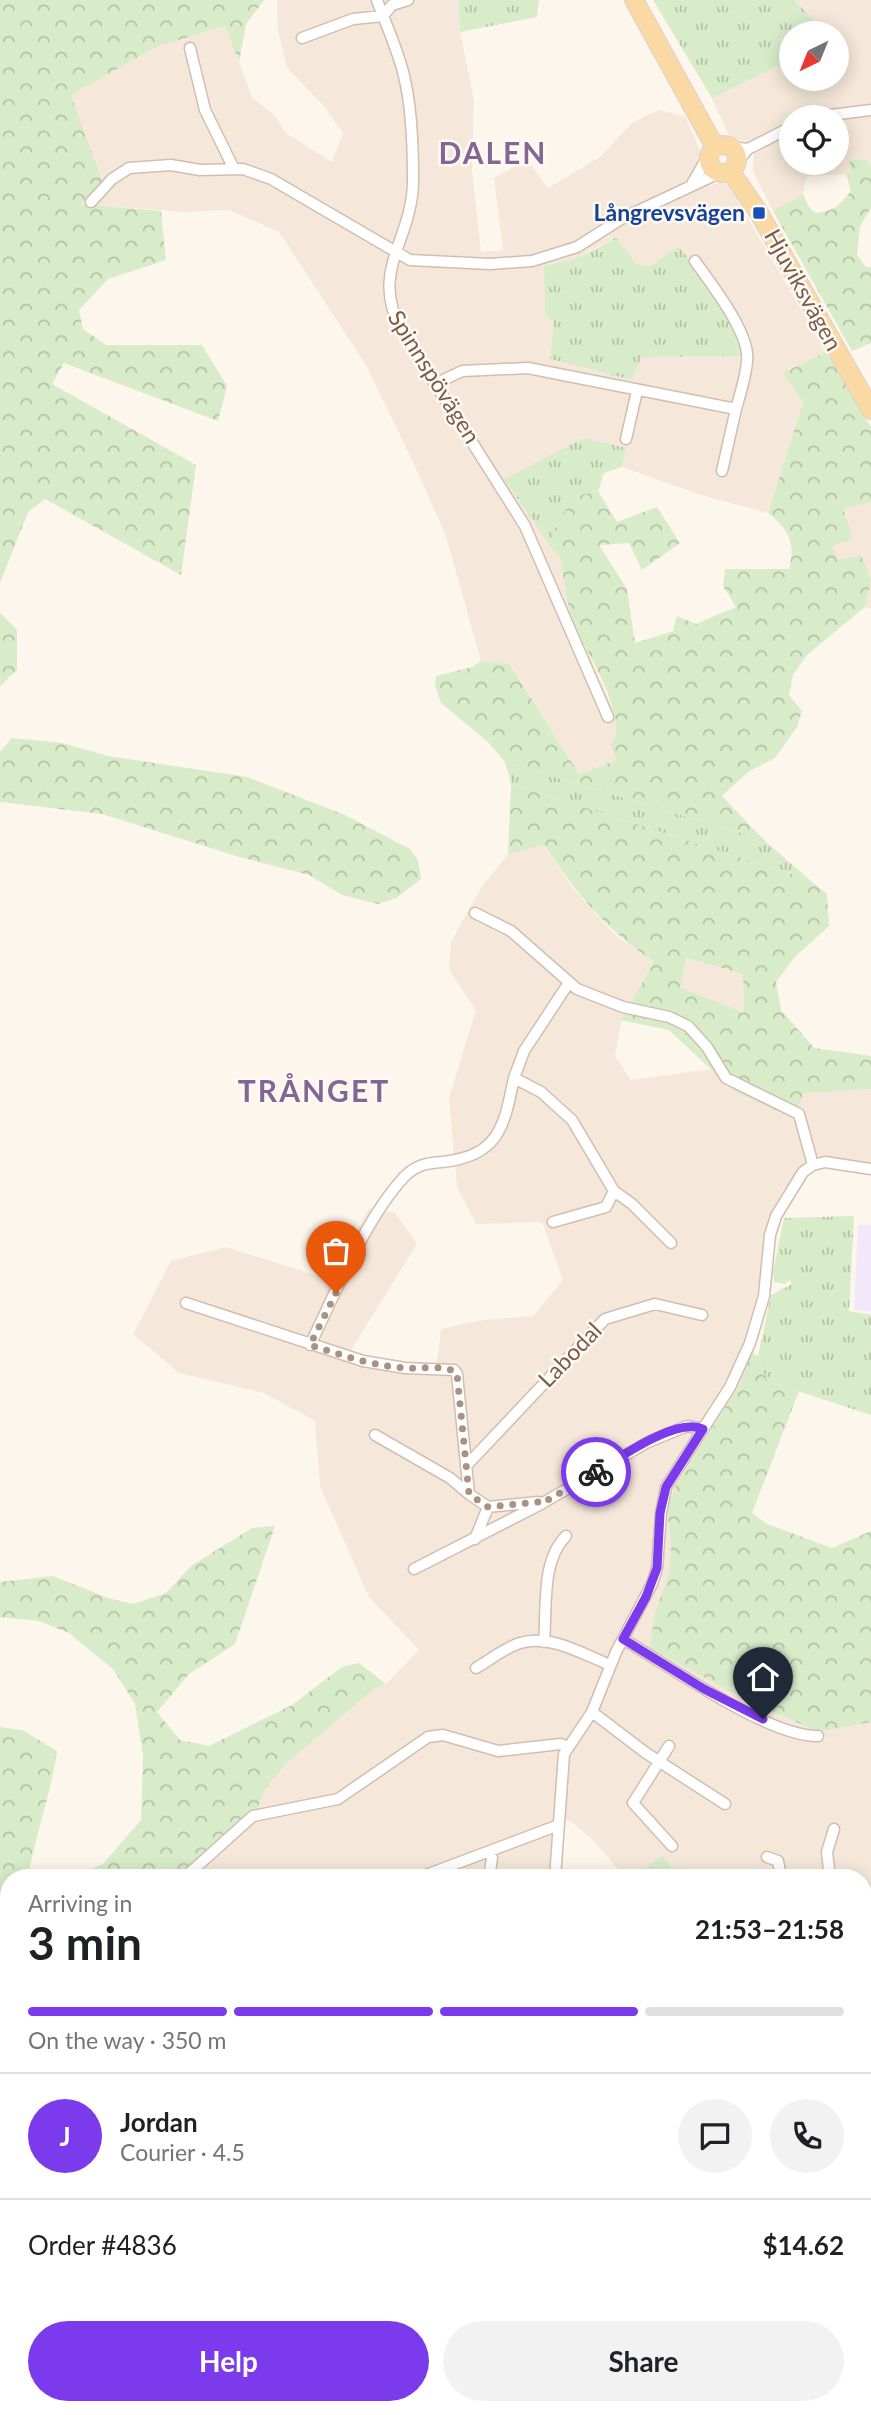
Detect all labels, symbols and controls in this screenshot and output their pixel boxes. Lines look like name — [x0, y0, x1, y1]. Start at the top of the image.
north arrow — [779, 21, 849, 91]
map controls — [779, 21, 849, 175]
button: locate — [779, 105, 849, 175]
district label: DALEN — [439, 134, 547, 170]
place label: Långrevsvägen — [594, 198, 745, 226]
marker: Långrevsvägen — [751, 205, 767, 221]
street label: Hjuviksvägen — [759, 224, 849, 355]
street label: Spinnspövägen — [383, 305, 487, 448]
district label: TRÅNGET — [238, 1072, 390, 1108]
pin — [306, 1221, 366, 1293]
icon: bag — [317, 1232, 355, 1270]
street label: Labodal — [532, 1316, 607, 1392]
courier — [561, 1437, 631, 1507]
icon: bike — [577, 1453, 615, 1491]
pin — [733, 1647, 793, 1719]
icon: home — [744, 1658, 782, 1696]
text: Arriving in — [28, 1889, 132, 1917]
text: 21:53–21:58 — [695, 1913, 844, 1945]
text: 3 min — [28, 1915, 142, 1970]
text: On the way · 350 m — [28, 2026, 227, 2054]
button: chat — [678, 2099, 752, 2173]
button: phone — [770, 2099, 844, 2173]
text: Jordan — [120, 2106, 198, 2138]
text: J — [59, 2120, 71, 2152]
text: Courier · 4.5 — [120, 2138, 245, 2166]
text: Order #4836 — [28, 2229, 177, 2261]
text: $14.62 — [762, 2229, 844, 2261]
button: Help — [28, 2321, 429, 2401]
button: Share — [443, 2321, 844, 2401]

